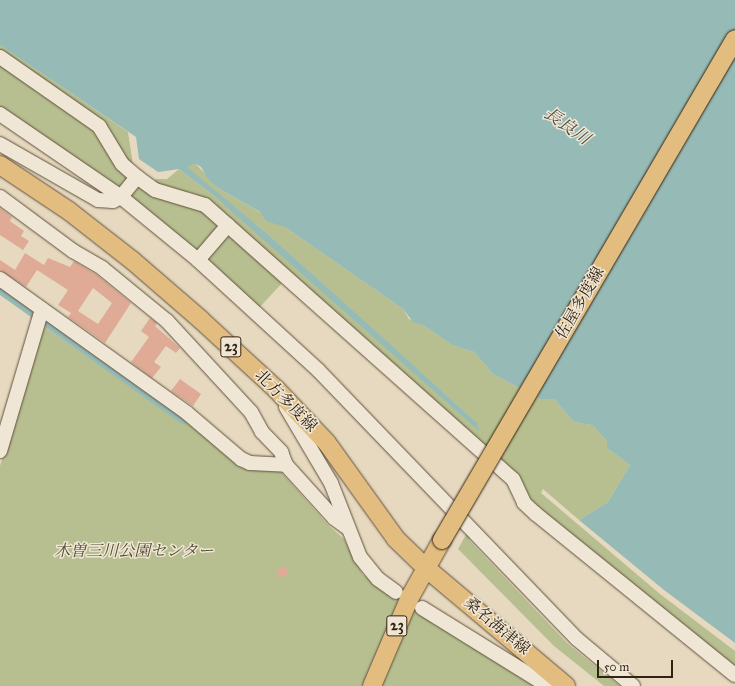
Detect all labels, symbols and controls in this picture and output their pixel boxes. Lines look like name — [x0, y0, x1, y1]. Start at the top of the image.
water label: 長良川 — [540, 103, 594, 149]
street label: 佐屋多度線 — [552, 264, 608, 342]
road number: 23 — [220, 334, 242, 360]
street label: 北方多度線 — [251, 366, 321, 436]
park label: 木曽三川公園センター — [54, 541, 214, 561]
street label: 桑名海津線 — [460, 593, 534, 659]
road number: 23 — [386, 613, 408, 639]
scale bar — [599, 652, 675, 678]
text: 50 m — [604, 660, 629, 674]

